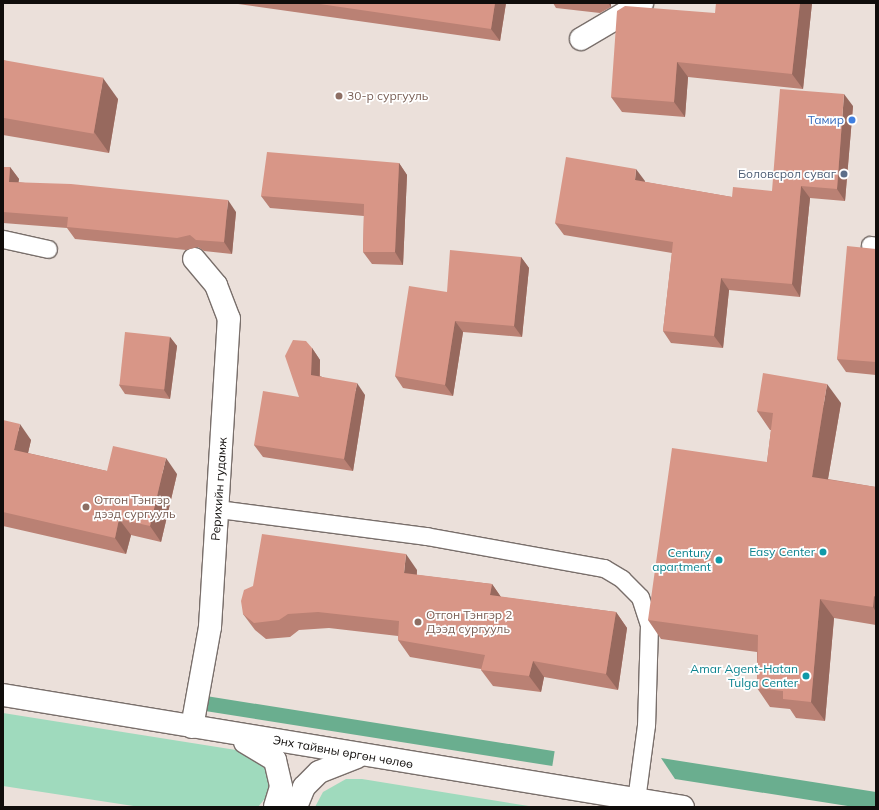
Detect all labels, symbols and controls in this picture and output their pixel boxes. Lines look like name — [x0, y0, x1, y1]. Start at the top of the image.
place label: 30-р сургууль — [347, 89, 428, 103]
marker: 30-р сургууль — [334, 91, 344, 101]
place label: Тамир — [808, 113, 844, 127]
marker: Тамир — [847, 115, 857, 125]
place label: Боловсрол суваг — [738, 167, 836, 181]
marker: Боловсрол суваг — [839, 169, 849, 179]
street label: Рерихийн гудамж — [208, 437, 230, 541]
place label: Отгон Тэнгэр дээд сургууль — [94, 493, 176, 521]
marker: Отгон Тэнгэр дээд сургууль — [81, 502, 91, 512]
place label: Easy Center — [749, 545, 815, 559]
place label: Century apartment — [652, 546, 711, 574]
marker: Easy Center — [818, 547, 828, 557]
marker: Century apartment — [714, 555, 724, 565]
place label: Отгон Тэнгэр 2 Дээд сургууль — [426, 608, 513, 636]
marker: Отгон Тэнгэр 2 Дээд сургууль — [413, 617, 423, 627]
place label: Amar Agent-Hatan Tulga Center — [690, 662, 798, 690]
marker: Amar Agent-Hatan Tulga Center — [801, 671, 811, 681]
street label: Энх тайвны өргөн чөлөө — [272, 733, 414, 771]

